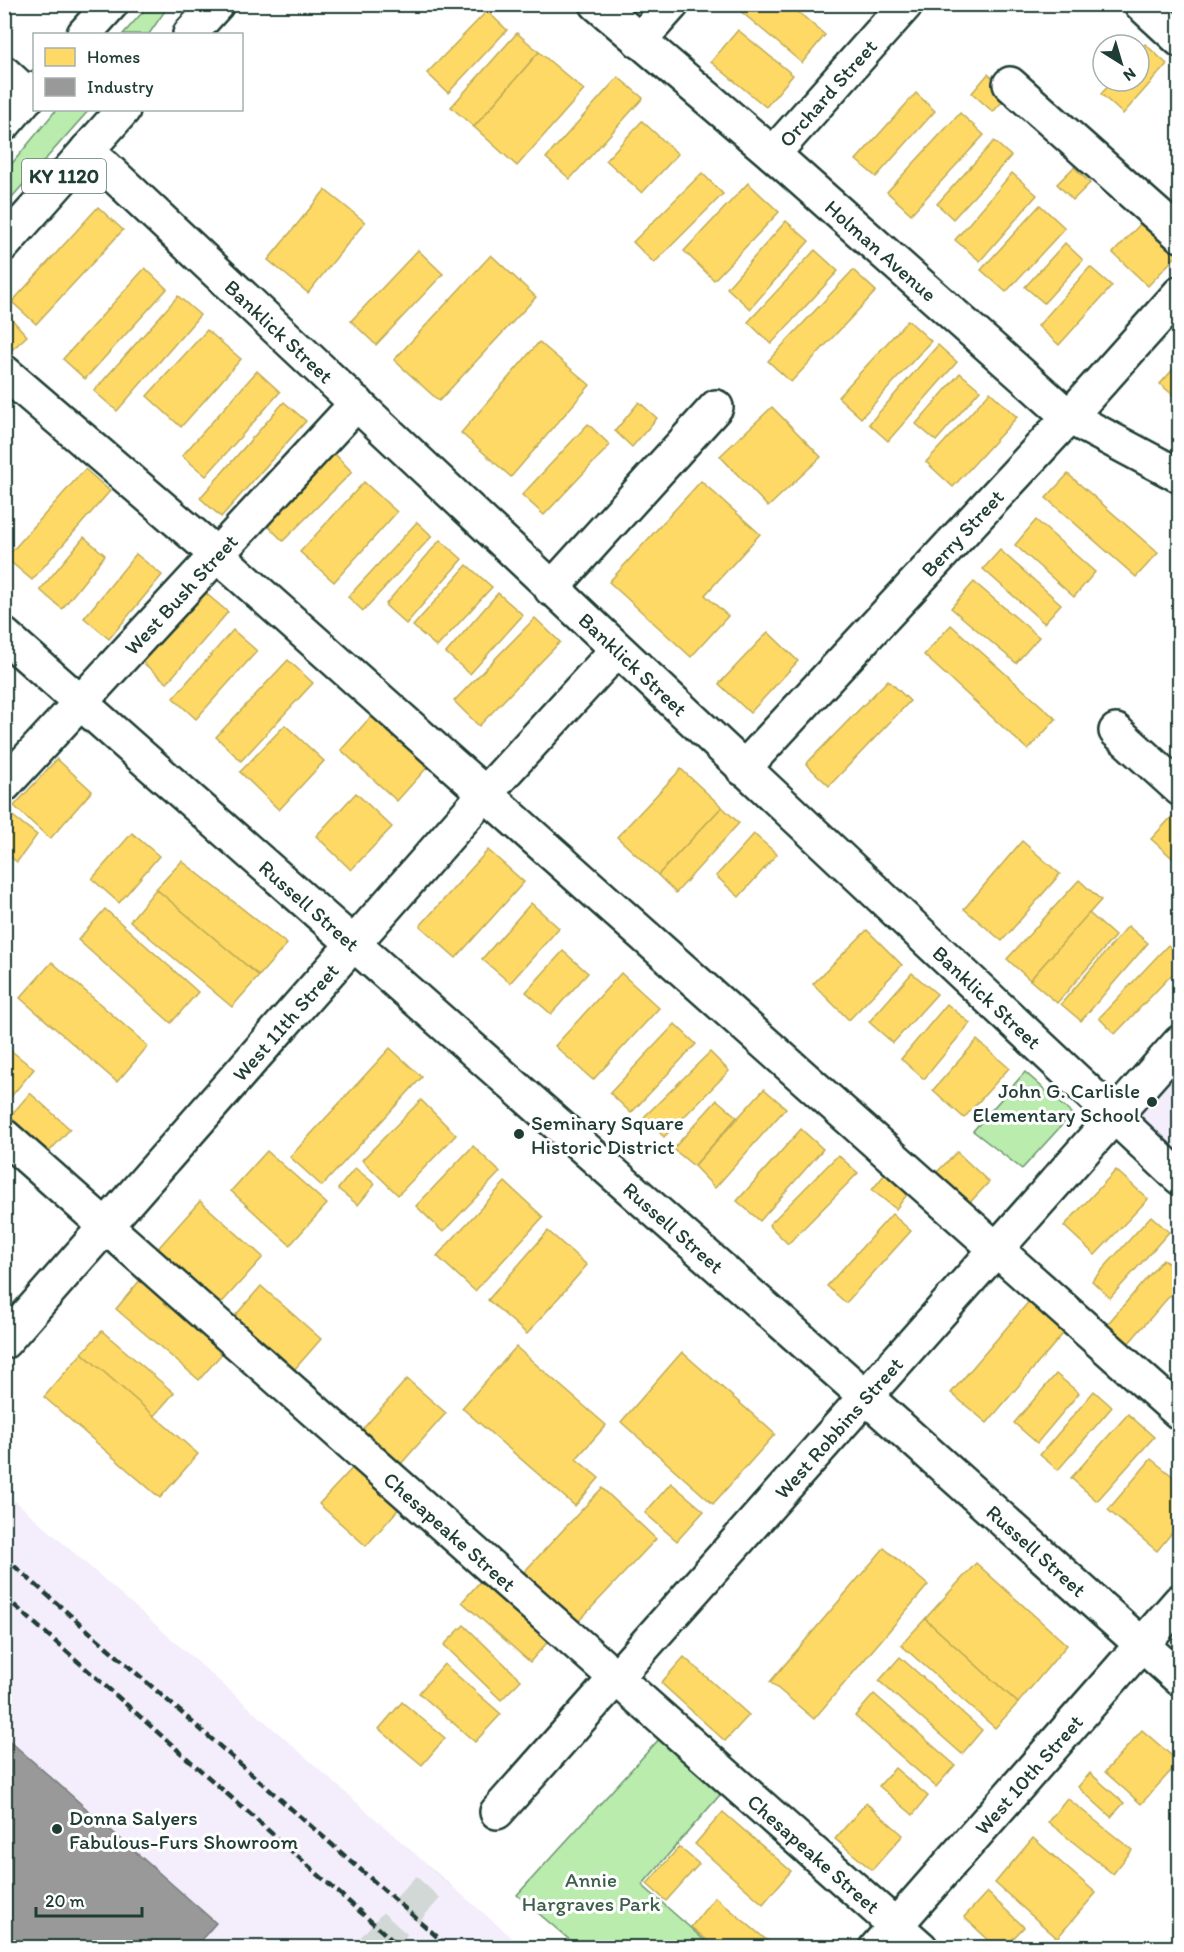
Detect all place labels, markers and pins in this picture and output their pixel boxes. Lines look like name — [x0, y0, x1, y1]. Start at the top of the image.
place label: John G. Carlisle Elementary School — [973, 1078, 1140, 1127]
marker: John G. Carlisle Elementary School — [1145, 1095, 1159, 1109]
place label: Seminary Square Historic District — [531, 1110, 684, 1159]
marker: Seminary Square Historic District — [512, 1127, 526, 1141]
place label: Donna Salyers Fabulous-Furs Showroom — [69, 1805, 298, 1854]
marker: Donna Salyers Fabulous-Furs Showroom — [50, 1822, 64, 1836]

